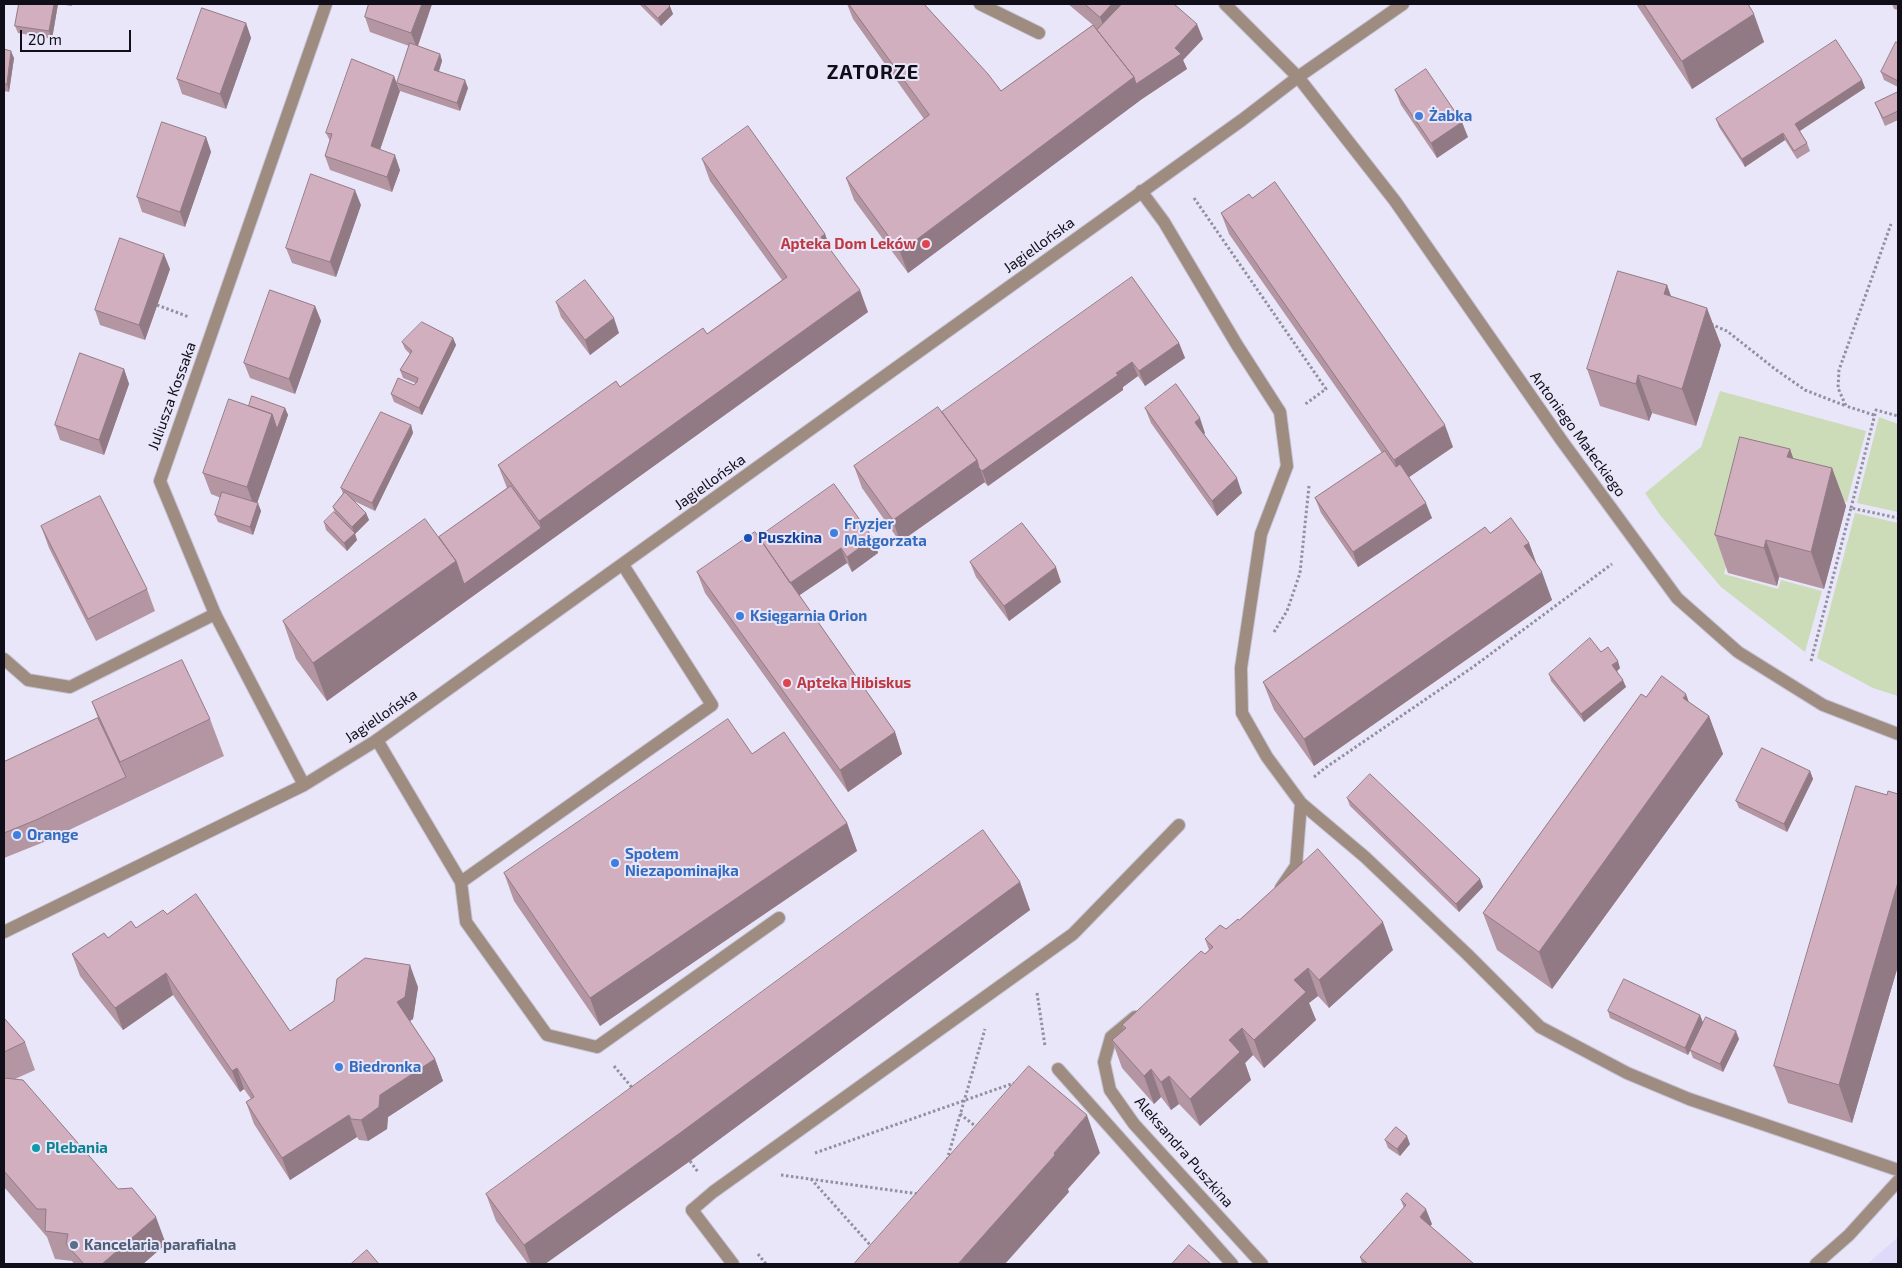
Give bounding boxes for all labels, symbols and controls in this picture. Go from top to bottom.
scale bar [22,20,134,52]
text: 20 m [28,30,62,48]
district label: ZATORZE [826,60,920,84]
place label: Żabka [1429,107,1472,125]
marker: Żabka [1413,110,1425,122]
street label: Jagiellońska [1000,213,1078,277]
place label: Apteka Dom Leków [781,235,916,253]
marker: Apteka Dom Leków [920,238,932,250]
street label: Juliusza Kossaka [144,339,200,453]
street label: Antoniego Małeckiego [1526,368,1630,500]
street label: Jagiellońska [671,450,749,514]
place label: Fryzjer Małgorzata [844,515,927,550]
marker: Fryzjer Małgorzata [828,527,840,539]
place label: Puszkina [758,529,822,547]
marker: Puszkina [742,532,754,544]
place label: Księgarnia Orion [750,607,867,625]
marker: Księgarnia Orion [734,610,746,622]
place label: Apteka Hibiskus [797,674,911,692]
marker: Apteka Hibiskus [781,677,793,689]
street label: Jagiellońska [342,685,420,747]
place label: Orange [27,826,78,844]
marker: Orange [11,829,23,841]
place label: Społem Niezapominajka [625,845,739,880]
marker: Społem Niezapominajka [609,857,621,869]
place label: Biedronka [349,1058,421,1076]
marker: Biedronka [333,1061,345,1073]
street label: Aleksandra Puszkina [1131,1093,1237,1211]
place label: Plebania [46,1139,108,1157]
marker: Plebania [30,1142,42,1154]
place label: Kancelaria parafialna [84,1236,236,1254]
marker: Kancelaria parafialna [68,1239,80,1251]

